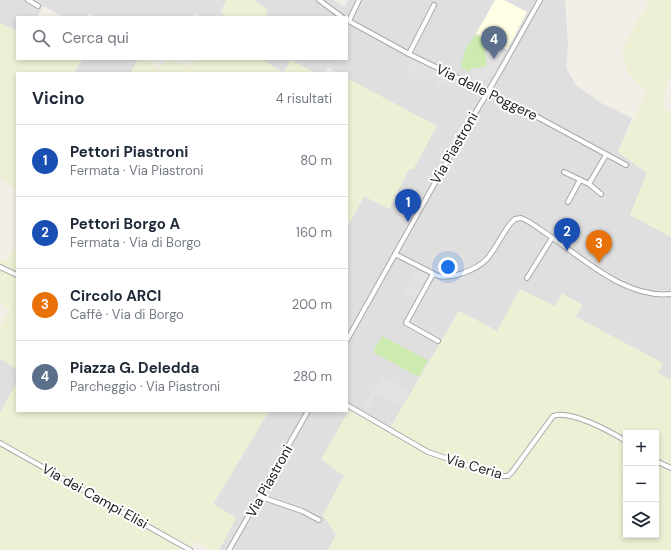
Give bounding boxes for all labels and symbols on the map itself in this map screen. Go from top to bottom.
pin: 4 [481,26,507,59]
street label: Via delle Poggere [433,60,541,124]
street label: Via Piastroni [426,109,482,187]
pin: 1 [395,189,421,222]
pin: 2 [554,218,580,251]
pin: 3 [586,230,612,263]
your location [438,257,458,277]
street label: Via Piastroni [242,442,296,520]
street label: Via Ceria [444,449,504,483]
street label: Via dei Campi Elisi [39,459,151,533]

